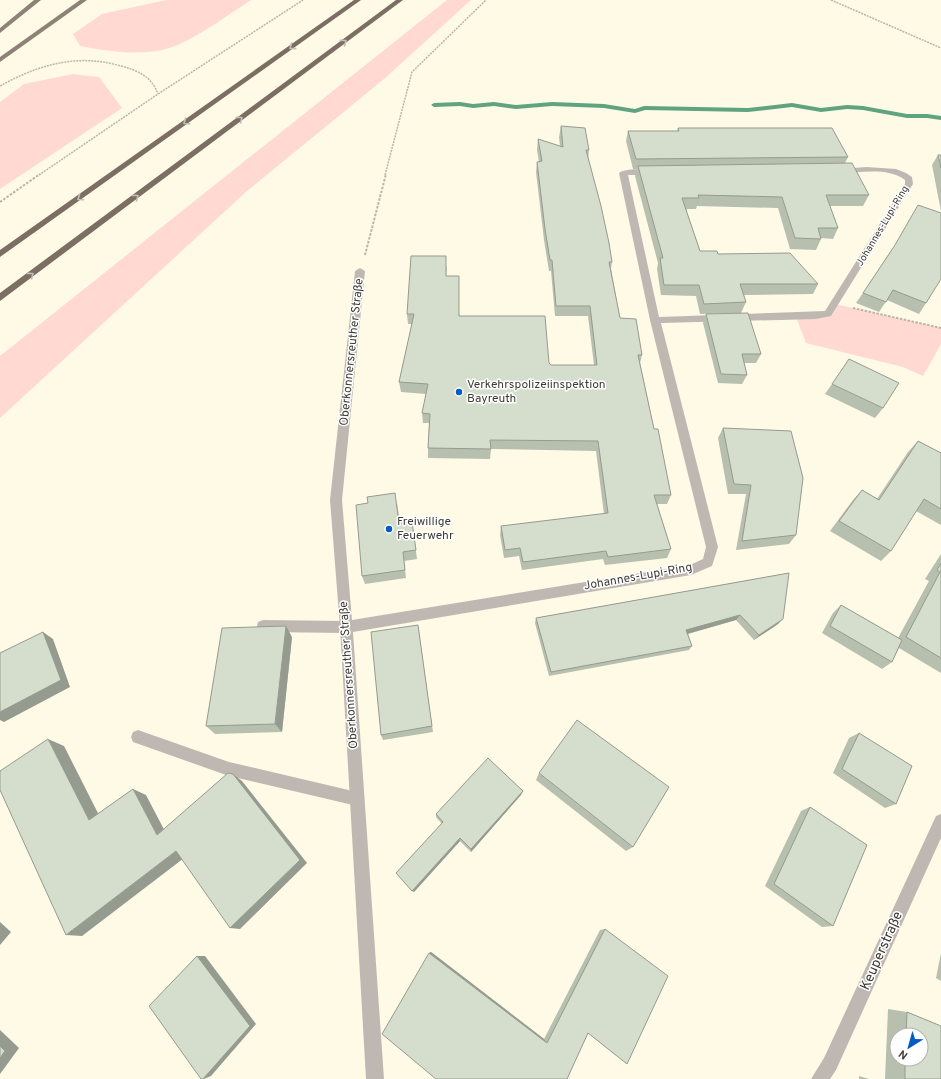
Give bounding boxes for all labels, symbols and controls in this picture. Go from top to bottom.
one-way arrow [339,39,346,46]
one-way arrow [289,42,296,49]
one-way arrow [183,117,190,124]
one-way arrow [235,117,242,124]
street label: Johannes-Lupi-Ring [854,183,912,269]
one-way arrow [77,193,84,200]
one-way arrow [131,195,138,202]
one-way arrow [27,273,34,280]
street label: Oberkonnersreuther Straße [336,278,368,426]
place label: Verkehrspolizeiinspektion Bayreuth [467,377,606,407]
marker: Verkehrspolizeiinspektion Bayreuth [454,387,464,397]
place label: Freiwillige Feuerwehr [397,514,454,544]
marker: Freiwillige Feuerwehr [384,524,394,534]
street label: Johannes-Lupi-Ring [583,560,693,594]
street label: Oberkonnersreuther Straße [336,601,362,749]
street label: Keuperstraße [857,909,907,993]
north arrow [889,1027,929,1067]
text: N [896,1046,911,1062]

